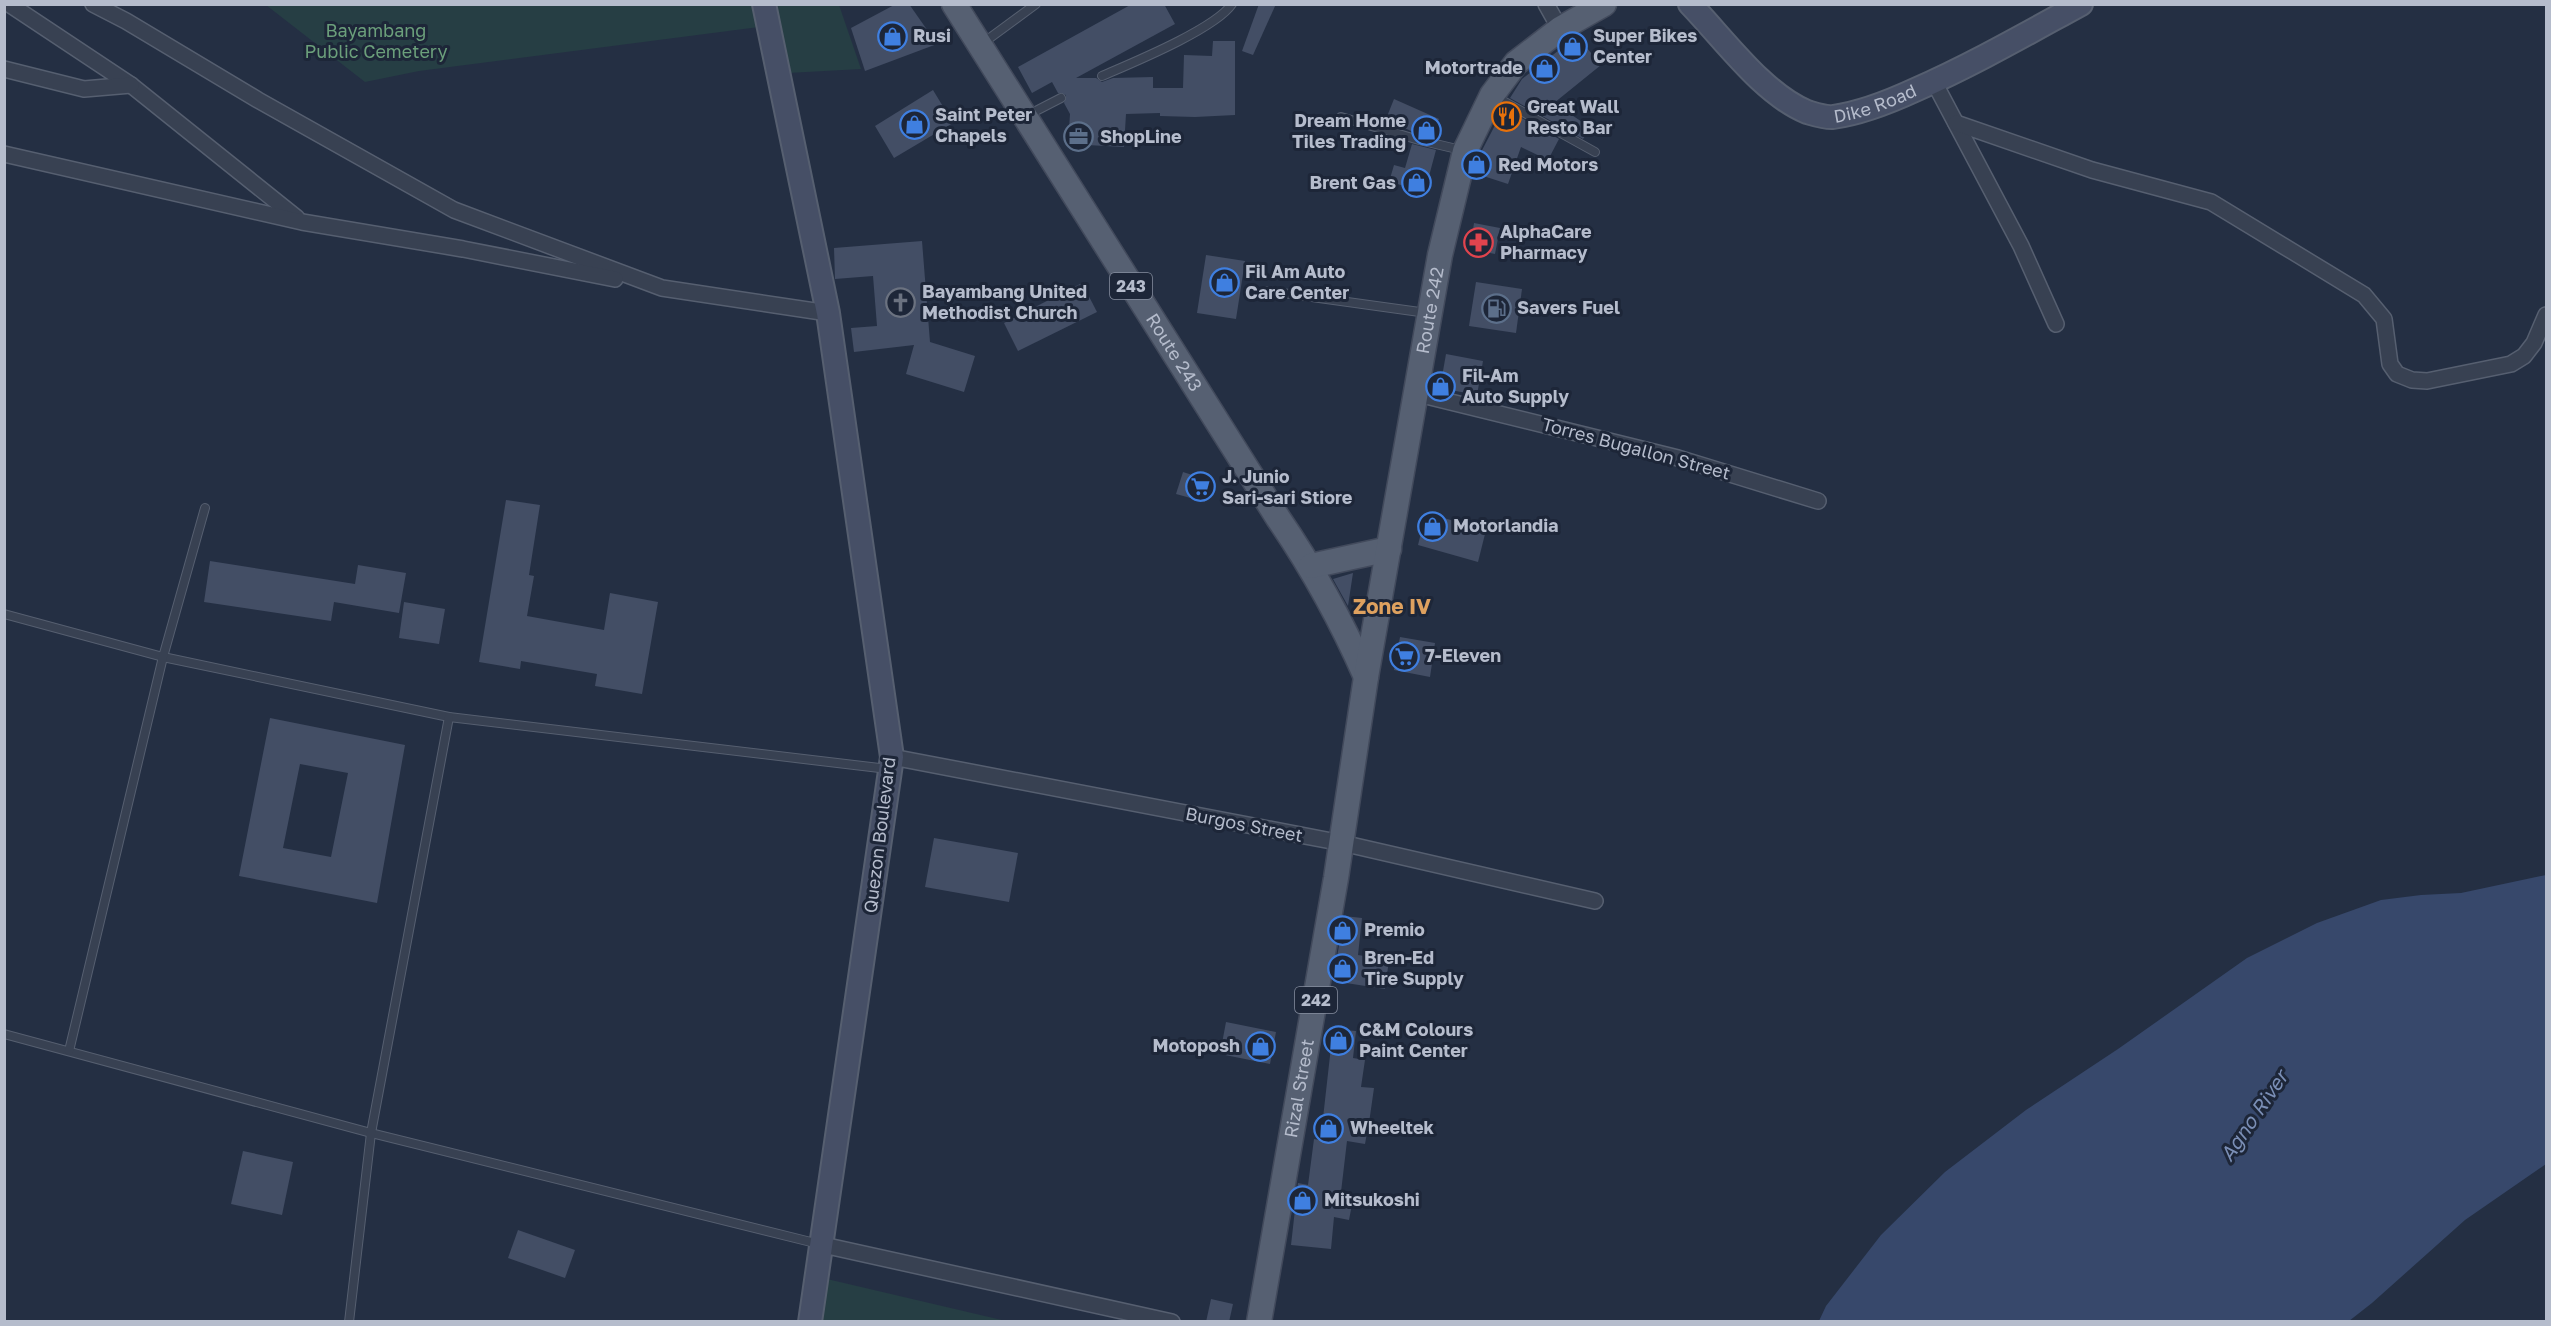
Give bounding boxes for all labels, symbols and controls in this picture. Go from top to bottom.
park label: Bayambang Public Cemetery [305,19,447,62]
shop icon: Rusi [876,20,908,52]
place label: Rusi [913,24,951,46]
place label: Super Bikes Center [1593,24,1697,67]
shop icon: Super Bikes Center [1556,30,1588,62]
shop icon: Motortrade [1528,52,1560,84]
place label: Motortrade [1425,56,1523,78]
street label: Dike Road [1832,79,1920,127]
place label: Great Wall Resto Bar [1527,95,1619,138]
restaurant icon: Great Wall Resto Bar [1490,101,1522,133]
place label: Saint Peter Chapels [935,103,1032,146]
shop icon: Saint Peter Chapels [898,109,930,141]
place label: Dream Home Tiles Trading [1292,109,1406,152]
shop icon: Dream Home Tiles Trading [1411,115,1443,147]
office icon: ShopLine [1063,121,1095,153]
place label: ShopLine [1100,125,1182,147]
shop icon: Red Motors [1461,149,1493,181]
place label: Red Motors [1498,153,1598,175]
shop icon: Brent Gas [1401,167,1433,199]
place label: Brent Gas [1310,171,1396,193]
place label: AlphaCare Pharmacy [1500,220,1592,263]
pharmacy icon: AlphaCare Pharmacy [1463,226,1495,258]
place label: Fil Am Auto Care Center [1245,260,1349,303]
street label: Route 242 [1411,265,1448,355]
shop icon: Fil Am Auto Care Center [1208,266,1240,298]
road number: 243 [1110,273,1152,299]
place label: Bayambang United Methodist Church [922,280,1087,323]
church icon: Bayambang United Methodist Church [885,286,917,318]
fuel station icon: Savers Fuel [1480,292,1512,324]
place label: Savers Fuel [1517,296,1620,318]
street label: Route 243 [1142,309,1207,395]
place label: Fil-Am Auto Supply [1462,364,1569,407]
shop icon: Fil-Am Auto Supply [1425,370,1457,402]
street label: Torres Bugallon Street [1540,412,1733,484]
place label: J. Junio Sari-sari Stiore [1222,465,1353,508]
supermarket icon: J. Junio Sari-sari Stiore [1185,471,1217,503]
shop icon: Motorlandia [1416,510,1448,542]
place label: Motorlandia [1453,514,1559,536]
district label: Zone IV [1353,593,1431,619]
supermarket icon: 7-Eleven [1388,640,1420,672]
place label: 7-Eleven [1425,644,1501,666]
street label: Quezon Boulevard [859,756,900,914]
street label: Burgos Street [1184,802,1305,846]
shop icon: Premio [1327,914,1359,946]
place label: Premio [1364,918,1425,940]
place label: Bren-Ed Tire Supply [1364,946,1464,989]
shop icon: Bren-Ed Tire Supply [1327,952,1359,984]
road number: 242 [1295,987,1337,1013]
place label: C&M Colours Paint Center [1359,1018,1473,1061]
shop icon: C&M Colours Paint Center [1322,1024,1354,1056]
shop icon: Motoposh [1245,1030,1277,1062]
place label: Motoposh [1152,1034,1240,1056]
street label: Rizal Street [1279,1037,1318,1139]
water label: Agno River [2214,1063,2295,1166]
shop icon: Wheeltek [1313,1112,1345,1144]
place label: Wheeltek [1350,1116,1435,1138]
shop icon: Mitsukoshi [1287,1184,1319,1216]
place label: Mitsukoshi [1324,1188,1420,1210]

